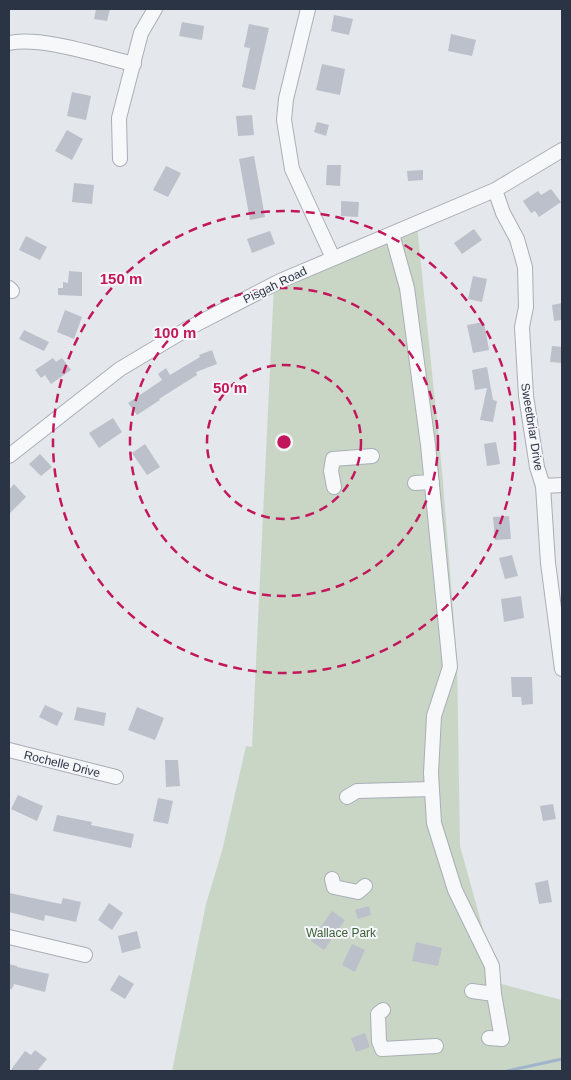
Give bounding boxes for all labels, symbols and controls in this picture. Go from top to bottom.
street label: Pisgah Road [241,264,309,306]
text: 150 m [100,270,142,287]
text: 100 m [154,324,196,341]
text: 50 m [213,379,247,396]
street label: Sweetbriar Drive [518,382,546,472]
centre of rings [275,433,293,451]
street label: Rochelle Drive [22,748,102,780]
park label: Wallace Park [306,926,377,940]

